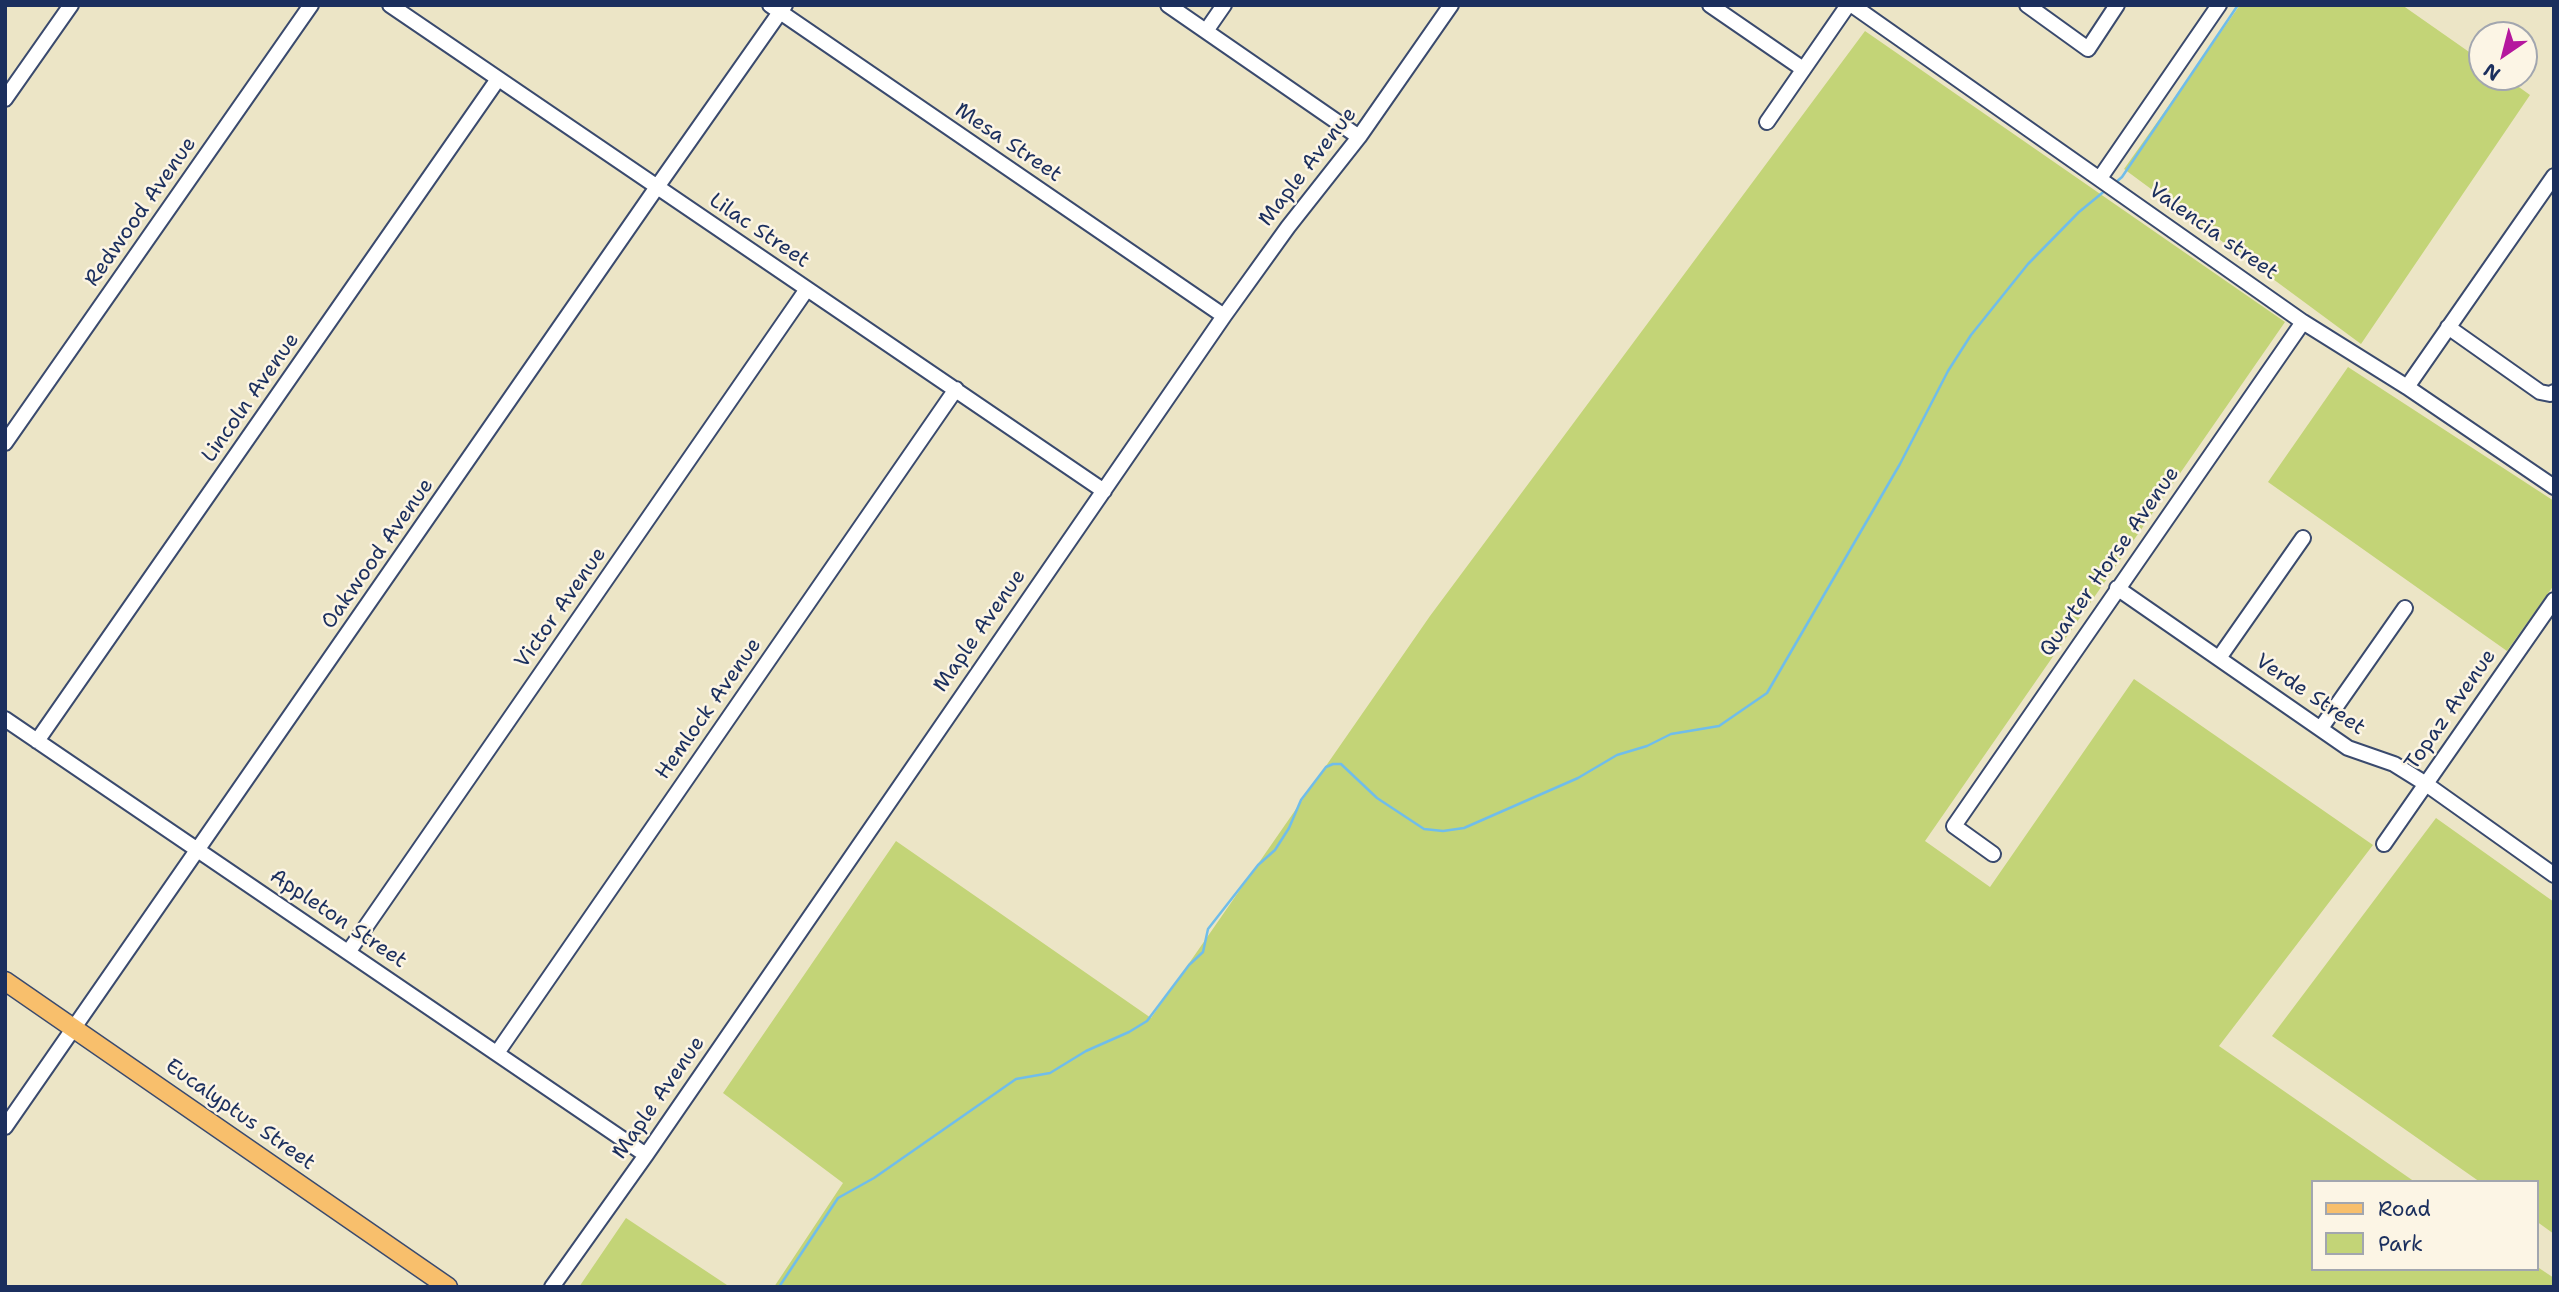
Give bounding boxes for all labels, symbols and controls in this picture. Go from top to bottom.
north arrow [2468,21,2538,91]
text: N [2478,57,2505,87]
street label: Mesa Street [950,98,1066,188]
street label: Maple Avenue [1254,102,1362,232]
street label: Redwood Avenue [80,132,202,292]
street label: Valencia street [2144,178,2282,286]
street label: Lilac Street [704,188,814,274]
street label: Lincoln Avenue [197,328,305,468]
street label: Quarter Horse Avenue [2035,462,2185,662]
street label: Oakwood Avenue [317,474,439,634]
street label: Victor Avenue [510,543,612,673]
street label: Maple Avenue [928,565,1032,697]
street label: Hemlock Avenue [651,633,767,785]
street label: Topaz Avenue [2400,645,2502,775]
street label: Verde Street [2250,649,2370,741]
street label: Appleton Street [265,864,411,974]
street label: Maple Avenue [607,1032,711,1164]
street label: Eucalyptus Street [160,1054,320,1176]
legend [2310,1180,2538,1271]
text: Road [2378,1195,2431,1223]
text: Park [2378,1230,2423,1258]

